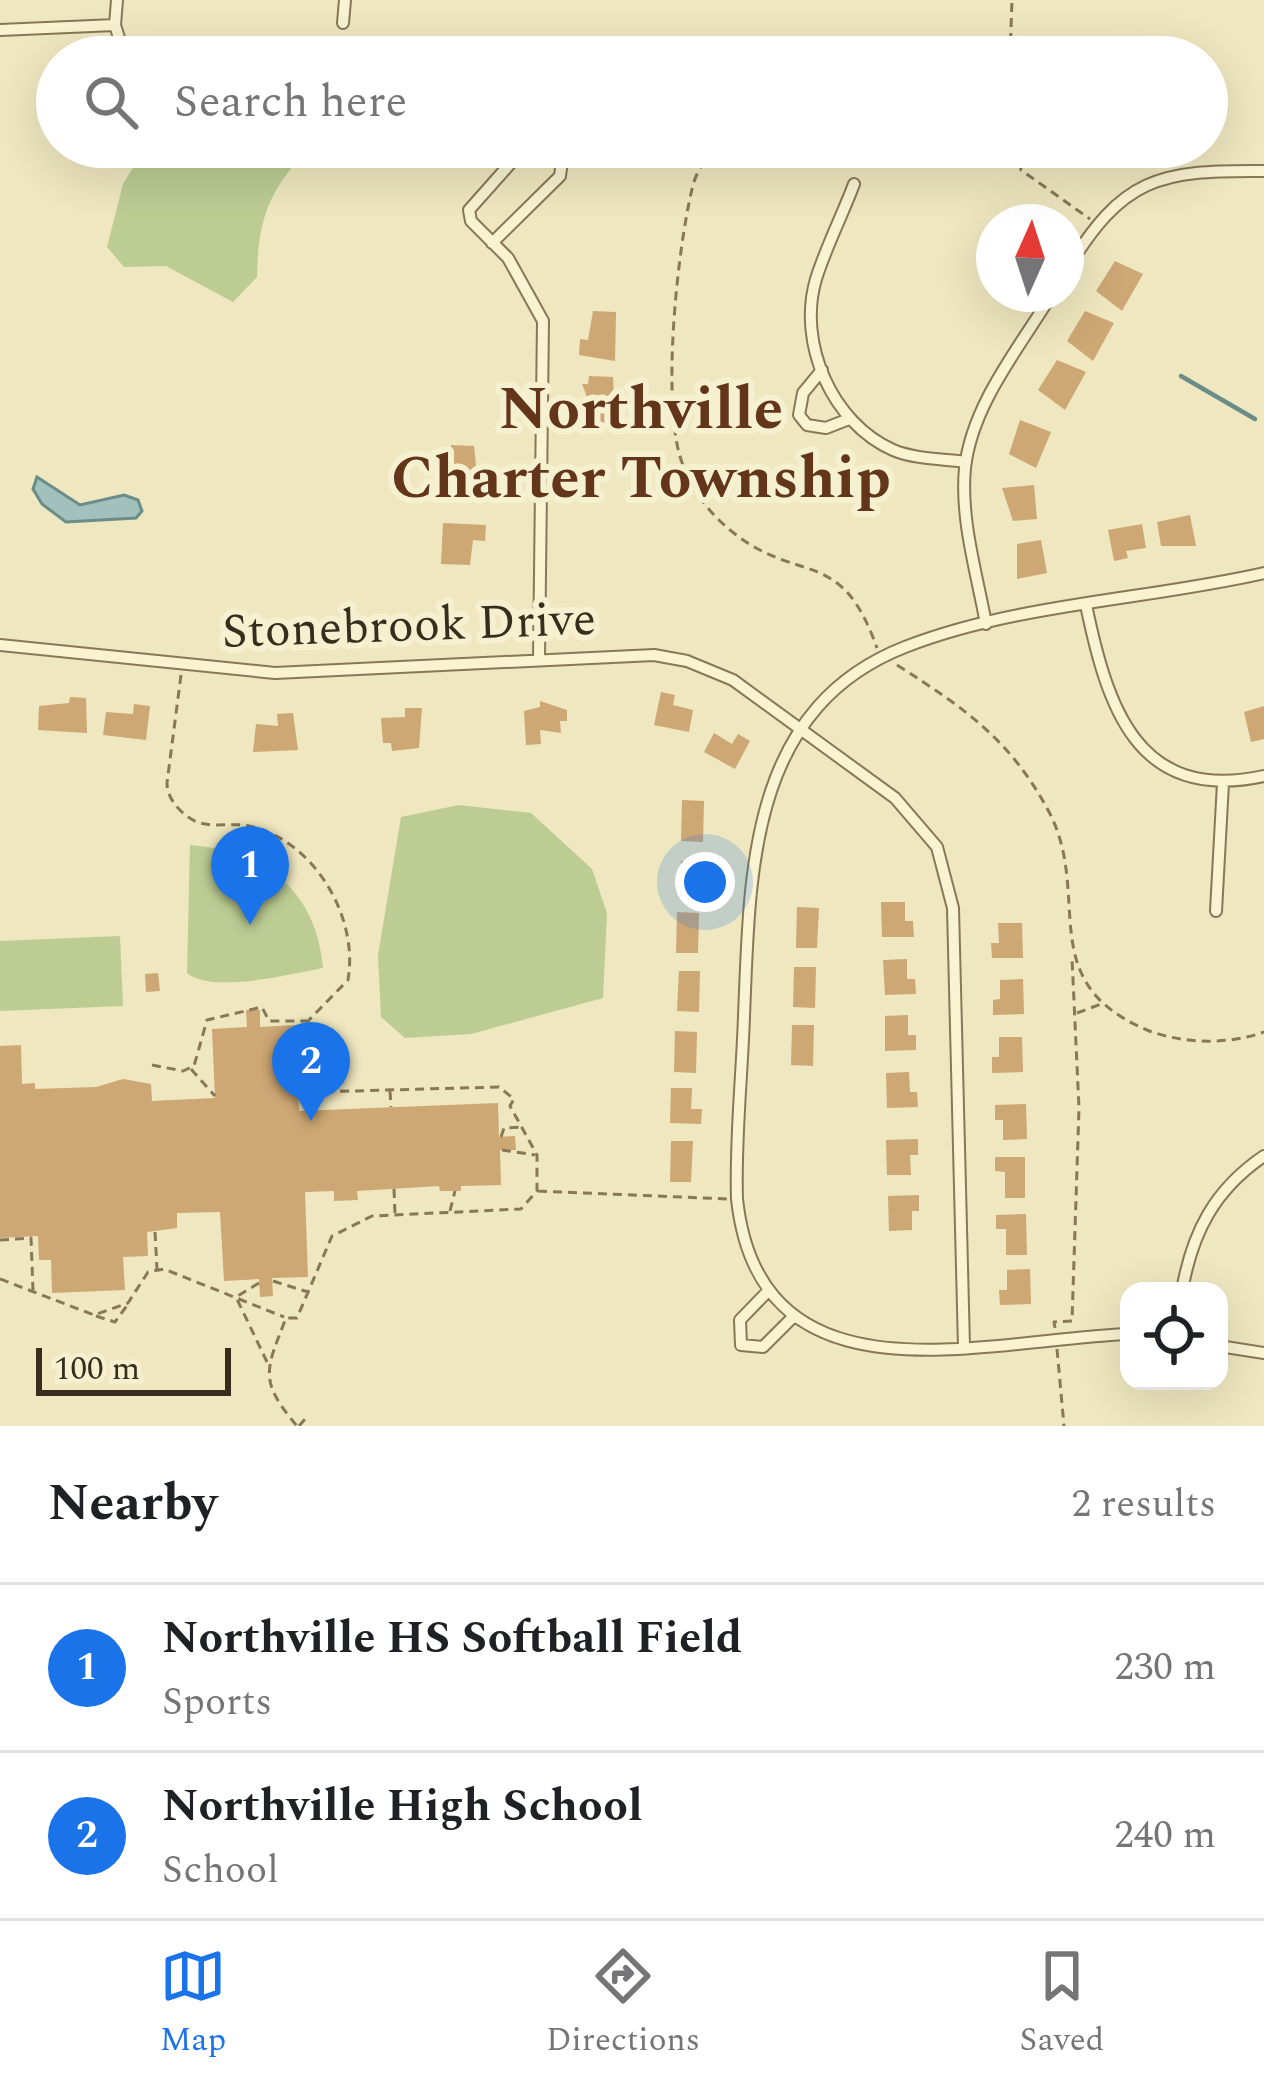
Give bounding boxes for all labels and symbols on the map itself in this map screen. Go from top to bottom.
north arrow [976,204,1084,312]
district label: Northville Charter Township [391,364,891,525]
street label: Stonebrook Drive [221,583,597,669]
pin: 1 [211,826,289,925]
your location [675,852,735,912]
pin: 2 [272,1022,350,1121]
scale bar [36,1342,231,1395]

